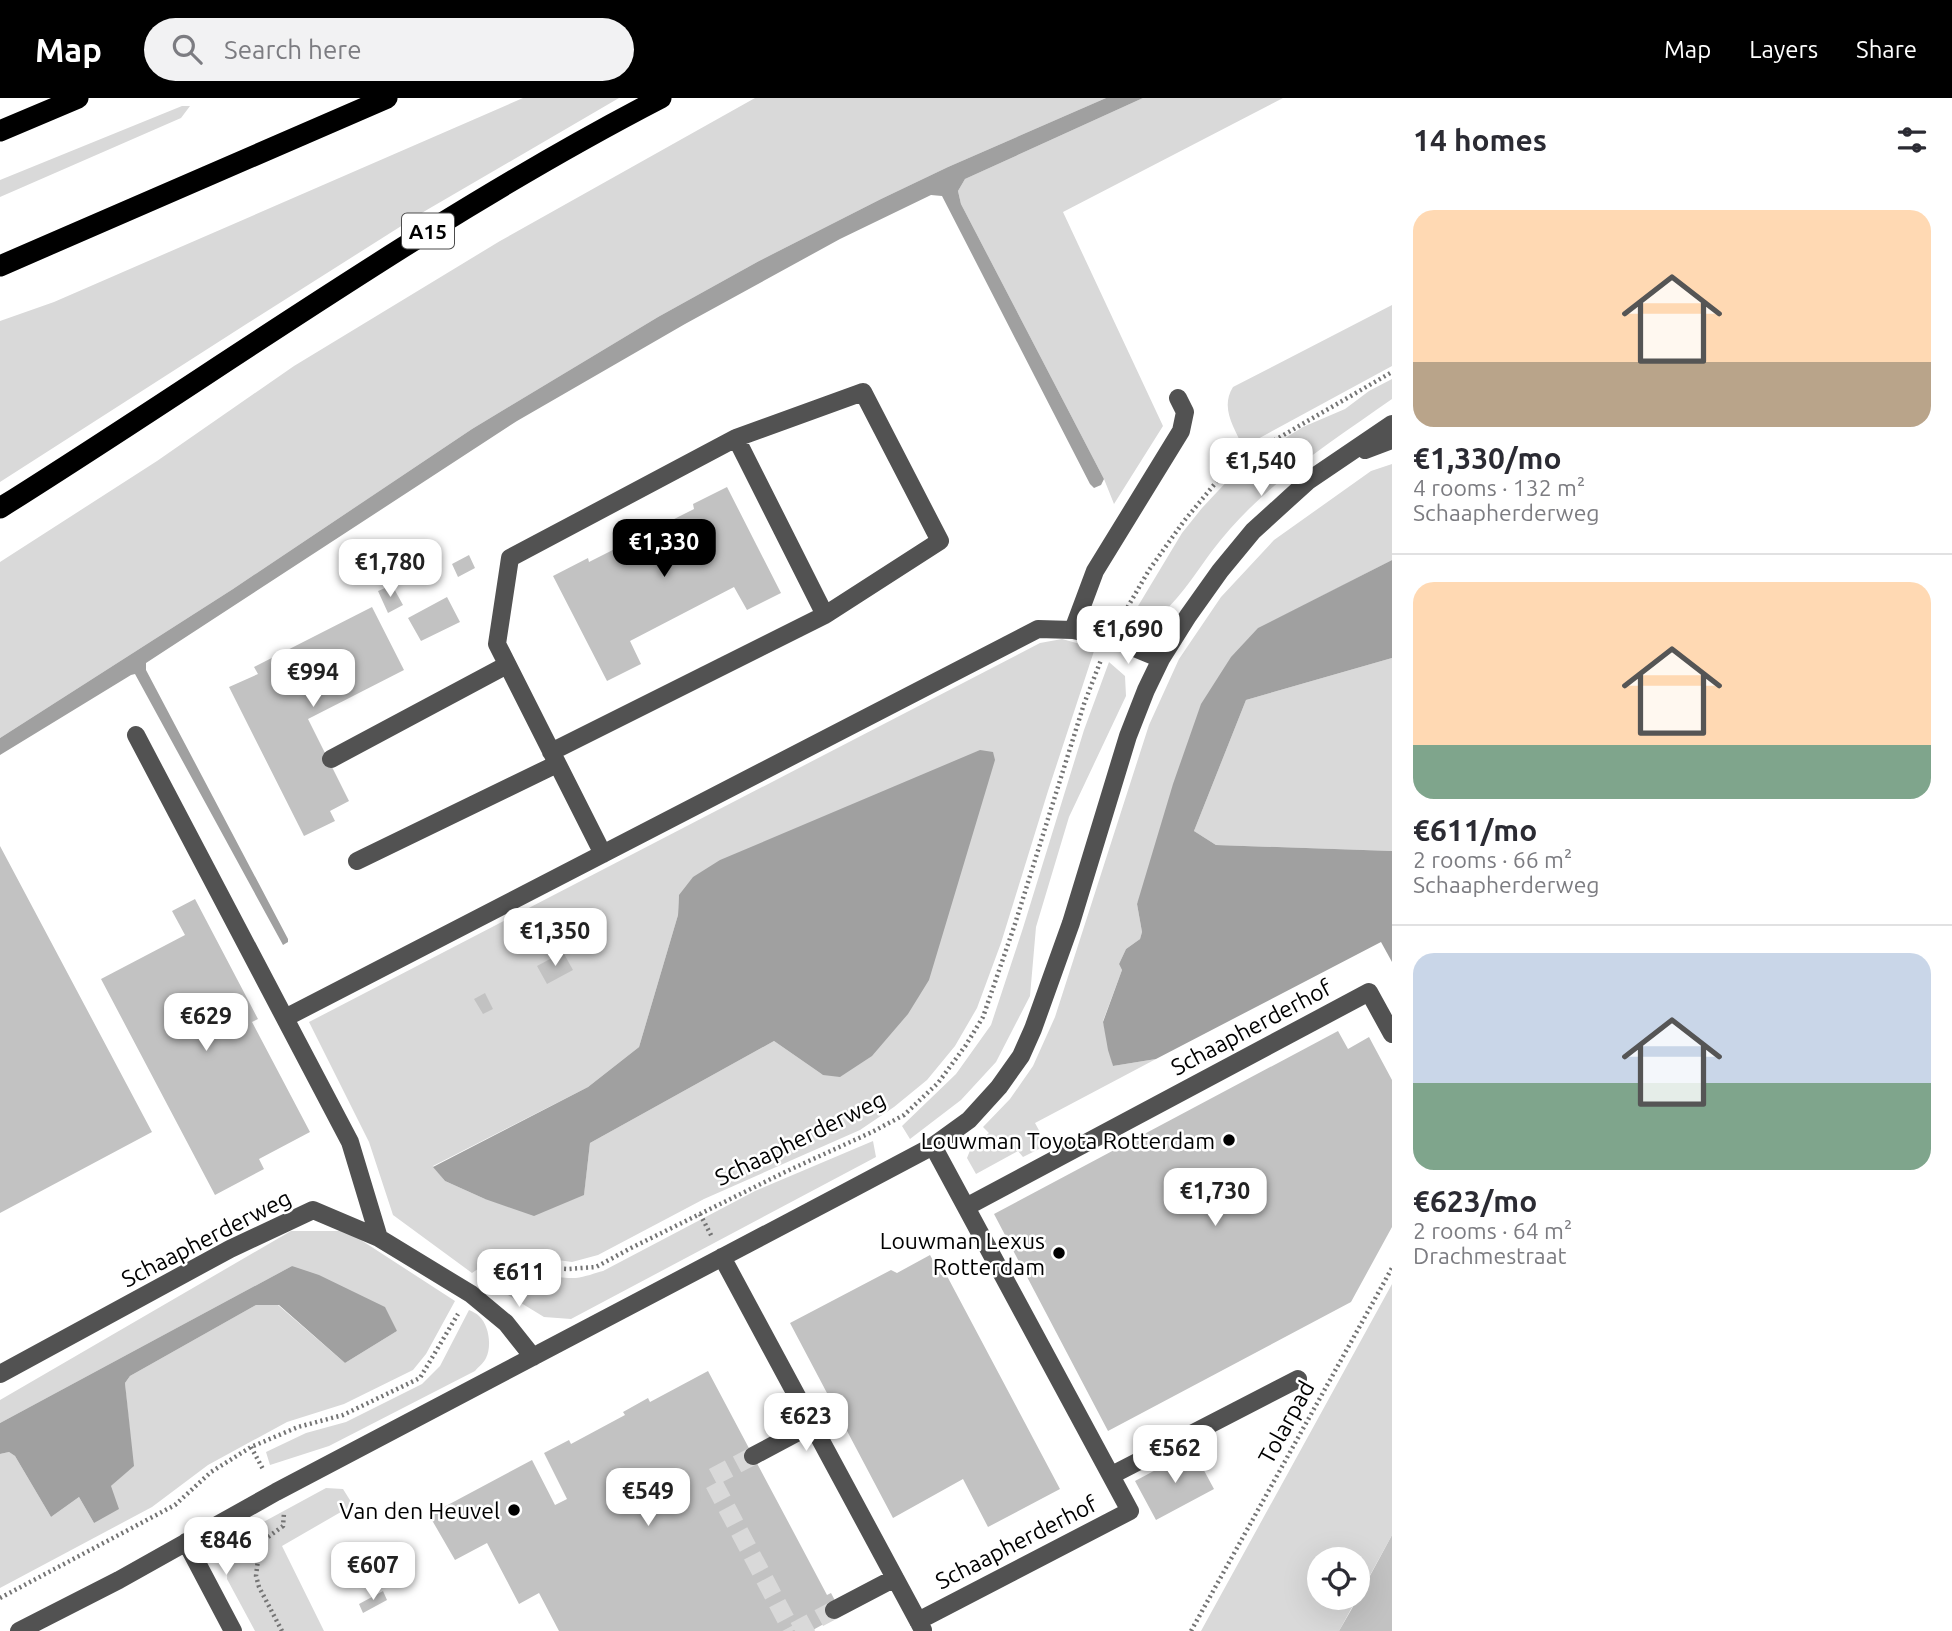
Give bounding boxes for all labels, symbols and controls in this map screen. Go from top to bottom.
search box [144,18,634,81]
icon: search [168,30,206,68]
text: Map [35,31,102,68]
text: Search here [224,35,362,64]
text: Map [1664,36,1711,63]
text: Layers [1749,36,1818,63]
text: Share [1856,36,1917,63]
icon: filters [1893,121,1931,159]
text: 14 homes [1413,123,1547,157]
road number: A15 [402,214,454,248]
icon: home [1609,256,1735,382]
pin: €1,540 [1204,438,1318,498]
text: €1,330/mo [1413,441,1562,475]
text: €1,540 [1226,448,1296,473]
text: 4 rooms · 132 m² [1413,475,1585,500]
text: Schaapherderweg [1413,500,1600,525]
pin: €1,330 [607,519,721,579]
text: €1,330 [629,529,699,554]
pin: €1,780 [333,540,447,599]
text: €1,780 [355,549,425,574]
pin: €1,690 [1071,606,1185,666]
text: €1,690 [1093,616,1163,641]
icon: home [1609,628,1735,754]
pin: €994 [272,650,354,709]
text: €994 [287,659,339,684]
text: €611/mo [1413,813,1537,847]
text: 2 rooms · 66 m² [1413,847,1572,872]
text: Schaapherderweg [1413,872,1600,897]
pin: €1,350 [498,908,612,968]
text: €1,350 [520,918,590,943]
street label: Schaapherderhof [1167,974,1336,1080]
pin: €629 [165,993,247,1053]
icon: home [1609,999,1735,1125]
text: €629 [180,1003,232,1028]
street label: Schaapherderweg [711,1086,889,1190]
place label: Louwman Toyota Rotterdam [921,1128,1215,1153]
marker: Louwman Toyota Rotterdam [1221,1132,1237,1148]
pin: €1,730 [1158,1168,1272,1228]
text: €1,730 [1180,1178,1250,1203]
text: €623/mo [1413,1184,1537,1218]
street label: Schaapherderweg [117,1185,295,1291]
text: 2 rooms · 64 m² [1413,1218,1572,1243]
place label: Louwman Lexus Rotterdam [880,1228,1045,1279]
text: Drachmestraat [1413,1243,1567,1268]
marker: Louwman Lexus Rotterdam [1051,1245,1067,1261]
pin: €611 [478,1250,560,1309]
text: €611 [493,1259,545,1284]
street label: Tolarpad [1253,1376,1319,1468]
pin: €623 [765,1394,847,1453]
text: €623 [780,1403,832,1428]
pin: €562 [1134,1426,1216,1485]
text: €562 [1149,1435,1201,1460]
pin: €549 [607,1468,689,1528]
text: €549 [622,1478,674,1503]
street label: Schaapherderhof [931,1490,1101,1593]
place label: Van den Heuvel [339,1498,500,1523]
marker: Van den Heuvel [506,1502,522,1518]
pin: €846 [185,1518,267,1577]
text: €846 [200,1527,252,1552]
pin: €607 [332,1542,414,1602]
map controls [1307,1547,1370,1610]
button: locate [1307,1547,1370,1610]
text: €607 [347,1552,399,1577]

